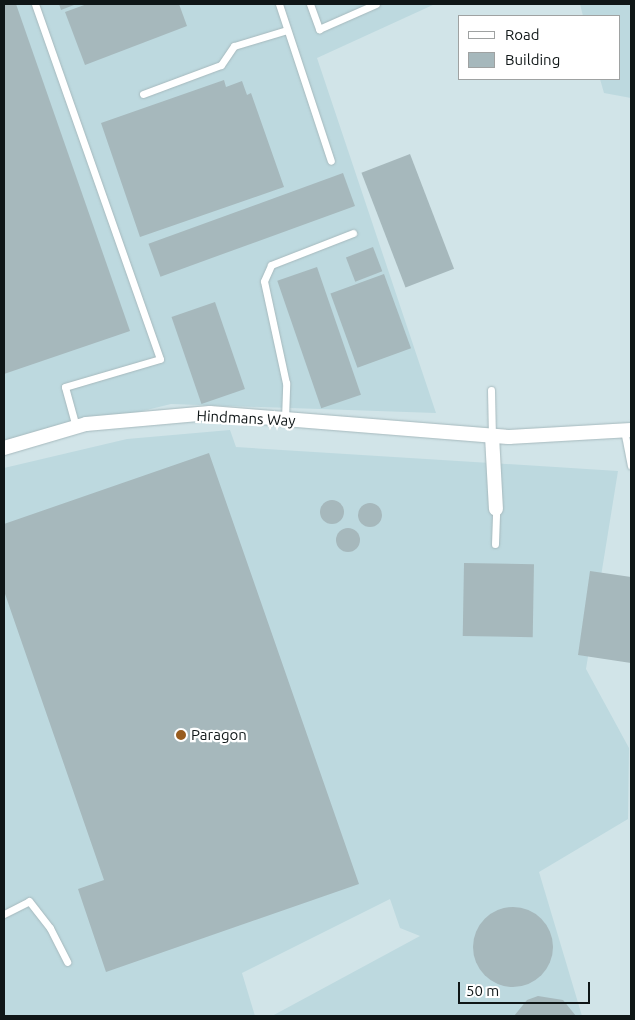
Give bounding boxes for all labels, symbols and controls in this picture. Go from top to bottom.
legend [458,15,620,80]
text: Road [505,26,540,43]
text: Building [505,51,560,68]
street label: Hindmans Way [196,406,296,430]
place label: Paragon [191,726,247,744]
marker: Paragon [175,729,187,741]
scale bar [460,972,592,1004]
text: 50 m [466,982,499,999]

